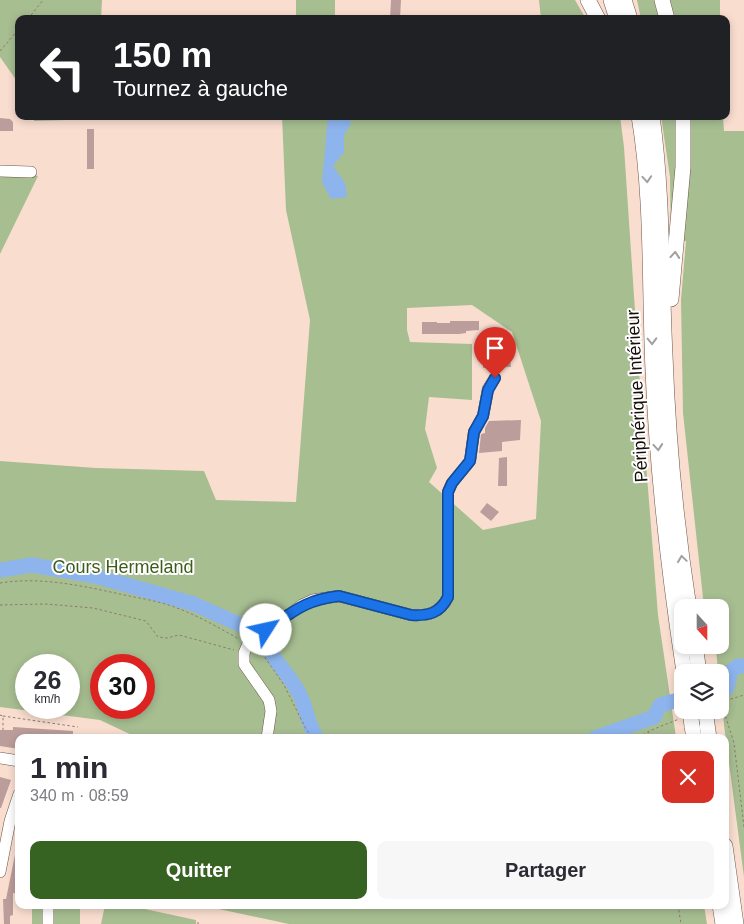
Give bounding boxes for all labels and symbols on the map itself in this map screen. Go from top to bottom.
one-way arrow [641,175,652,183]
one-way arrow [670,250,681,258]
street label: Périphérique Intérieur [622,309,652,483]
pin [474,327,516,378]
one-way arrow [646,338,657,346]
one-way arrow [652,444,663,452]
one-way arrow [677,555,688,563]
park label: Cours Hermeland [52,557,194,577]
north arrow [674,599,729,654]
position arrow [239,603,291,655]
speed limit sign: 30 [90,654,155,719]

